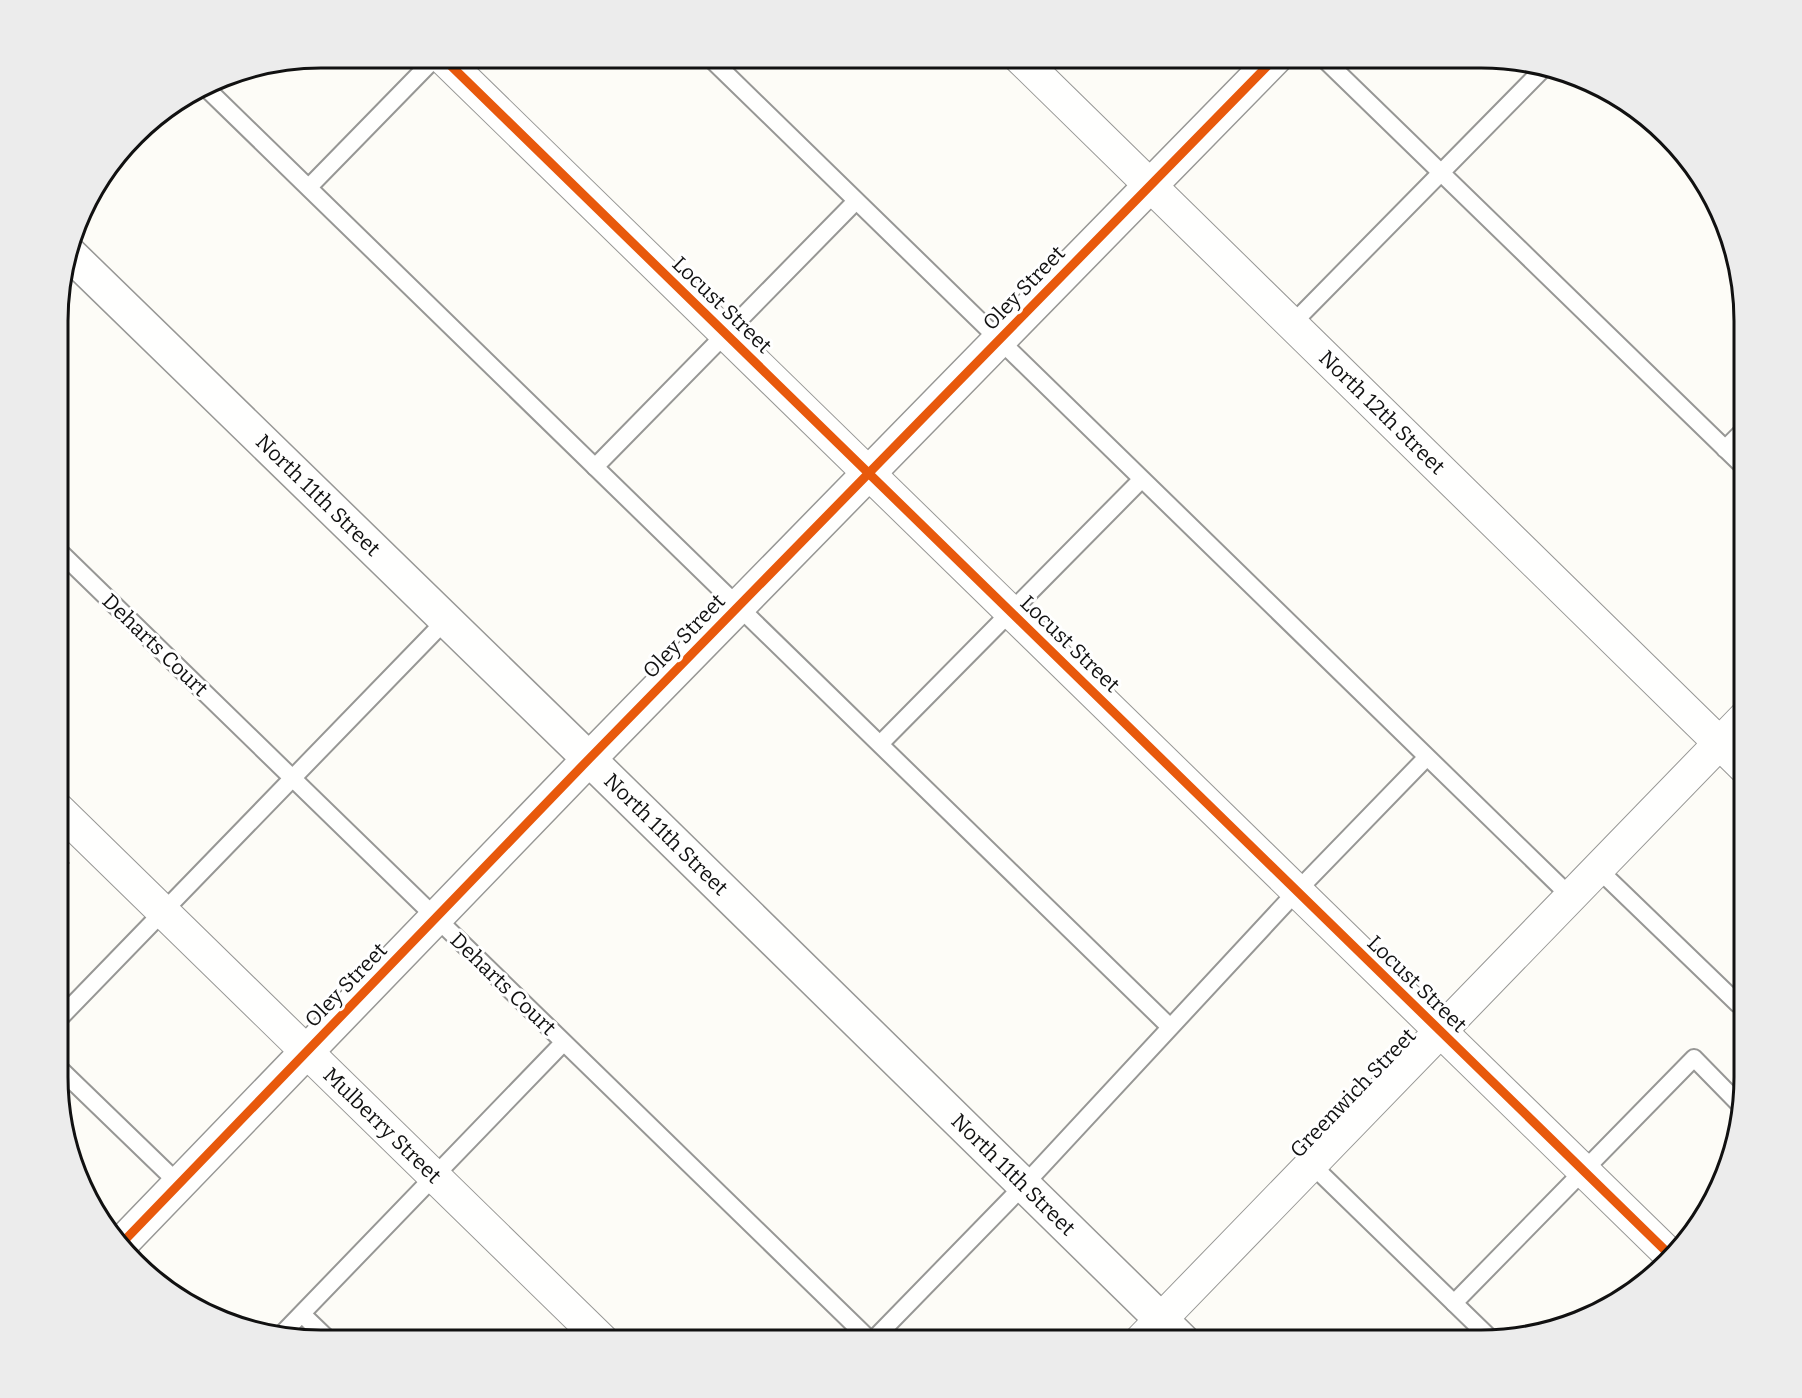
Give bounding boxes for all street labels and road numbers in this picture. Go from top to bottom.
street label: Oley Street [977,240,1071,336]
street label: Locust Street [667,251,777,359]
street label: North 12th Street [1313,345,1451,480]
street label: North 11th Street [250,429,386,562]
street label: Deharts Court [97,588,214,702]
street label: Oley Street [637,588,731,684]
street label: Locust Street [1015,590,1125,698]
street label: North 11th Street [599,768,734,901]
street label: Deharts Court [445,927,562,1041]
street label: Locust Street [1362,930,1472,1038]
street label: Oley Street [299,937,393,1033]
street label: Greenwich Street [1285,1023,1422,1163]
street label: Mulberry Street [318,1062,447,1189]
street label: North 11th Street [946,1108,1081,1241]

